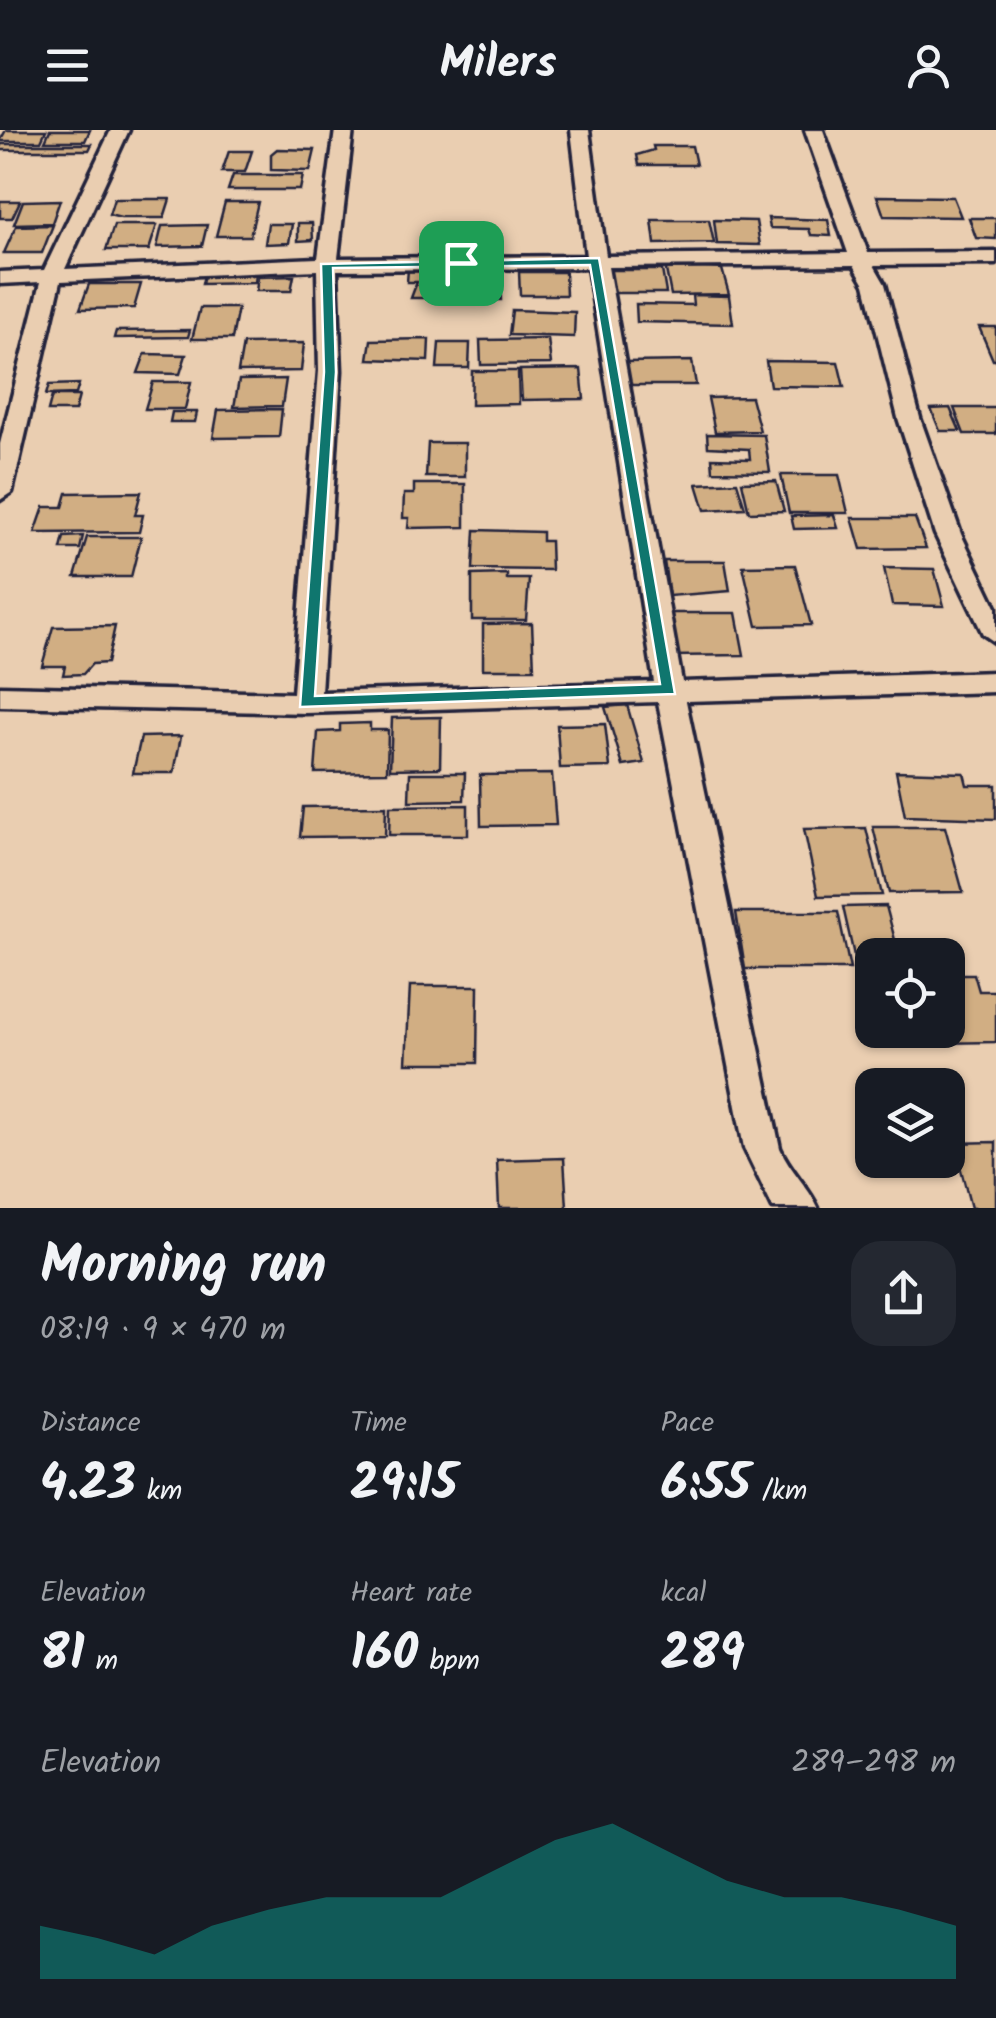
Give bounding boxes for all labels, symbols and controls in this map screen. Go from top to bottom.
text: Milers [440,29,556,101]
icon: menu [40,38,95,93]
icon: person [901,38,956,93]
pin [419,221,504,306]
icon: arrive [434,236,489,291]
map controls [855,938,965,1178]
button: locate [855,938,965,1048]
button: layers [855,1068,965,1178]
text: Morning run [40,1224,327,1311]
button: share [851,1241,956,1346]
text: 08:19 · 9 × 470 m [40,1305,286,1356]
text: Distance [40,1401,141,1446]
text: Time [350,1401,407,1446]
text: Pace [661,1401,714,1446]
text: 4.23 [40,1446,136,1526]
text: 29:15 [350,1446,457,1526]
text: 6:55 [661,1446,751,1526]
text: km [136,1469,182,1514]
text: /km [751,1469,807,1514]
text: Elevation [40,1571,146,1616]
text: Heart rate [350,1571,472,1616]
text: kcal [661,1571,706,1616]
text: 81 [40,1616,85,1696]
text: 160 [350,1616,418,1696]
text: 289 [661,1616,745,1696]
text: m [85,1639,118,1684]
text: bpm [418,1639,480,1684]
text: Elevation [40,1738,161,1789]
text: 289–298 m [791,1738,956,1789]

